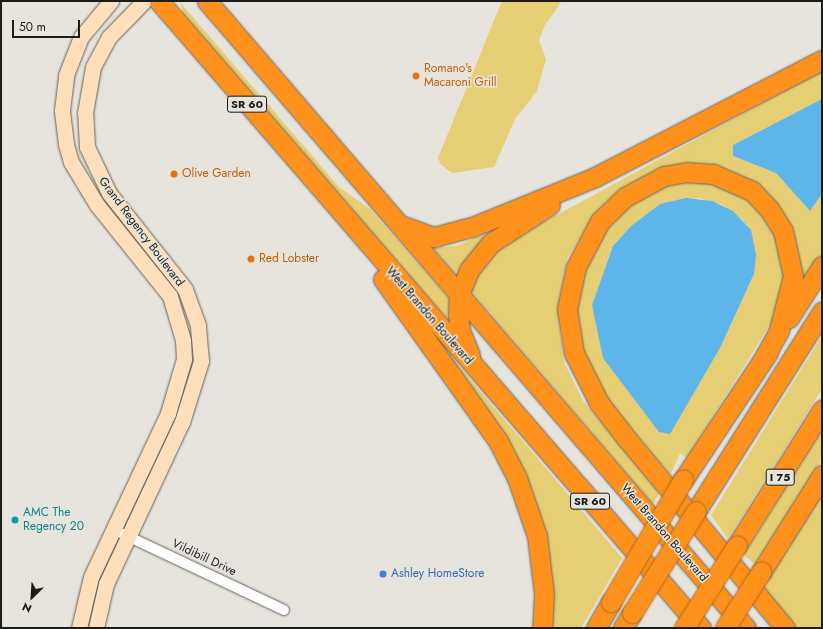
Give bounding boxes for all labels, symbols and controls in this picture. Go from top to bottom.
scale bar [14,12,82,38]
text: 50 m [19,18,46,36]
place label: Romano's Macaroni Grill [424,62,497,90]
marker: Romano's Macaroni Grill [411,71,421,81]
road number: SR 60 [227,95,267,113]
place label: Olive Garden [182,167,251,181]
marker: Olive Garden [169,169,179,179]
street label: Grand Regency Boulevard [95,175,187,289]
place label: Red Lobster [259,252,319,266]
marker: Red Lobster [246,254,256,264]
street label: West Brandon Boulevard [383,264,475,368]
road number: I 75 [765,468,795,486]
street label: West Brandon Boulevard [618,481,710,585]
road number: SR 60 [570,492,610,510]
place label: AMC The Regency 20 [23,506,84,534]
marker: AMC The Regency 20 [10,515,20,525]
street label: Vildibill Drive [169,537,239,579]
place label: Ashley HomeStore [391,567,484,581]
marker: Ashley HomeStore [378,569,388,579]
north arrow [12,577,52,617]
text: N [20,599,34,617]

